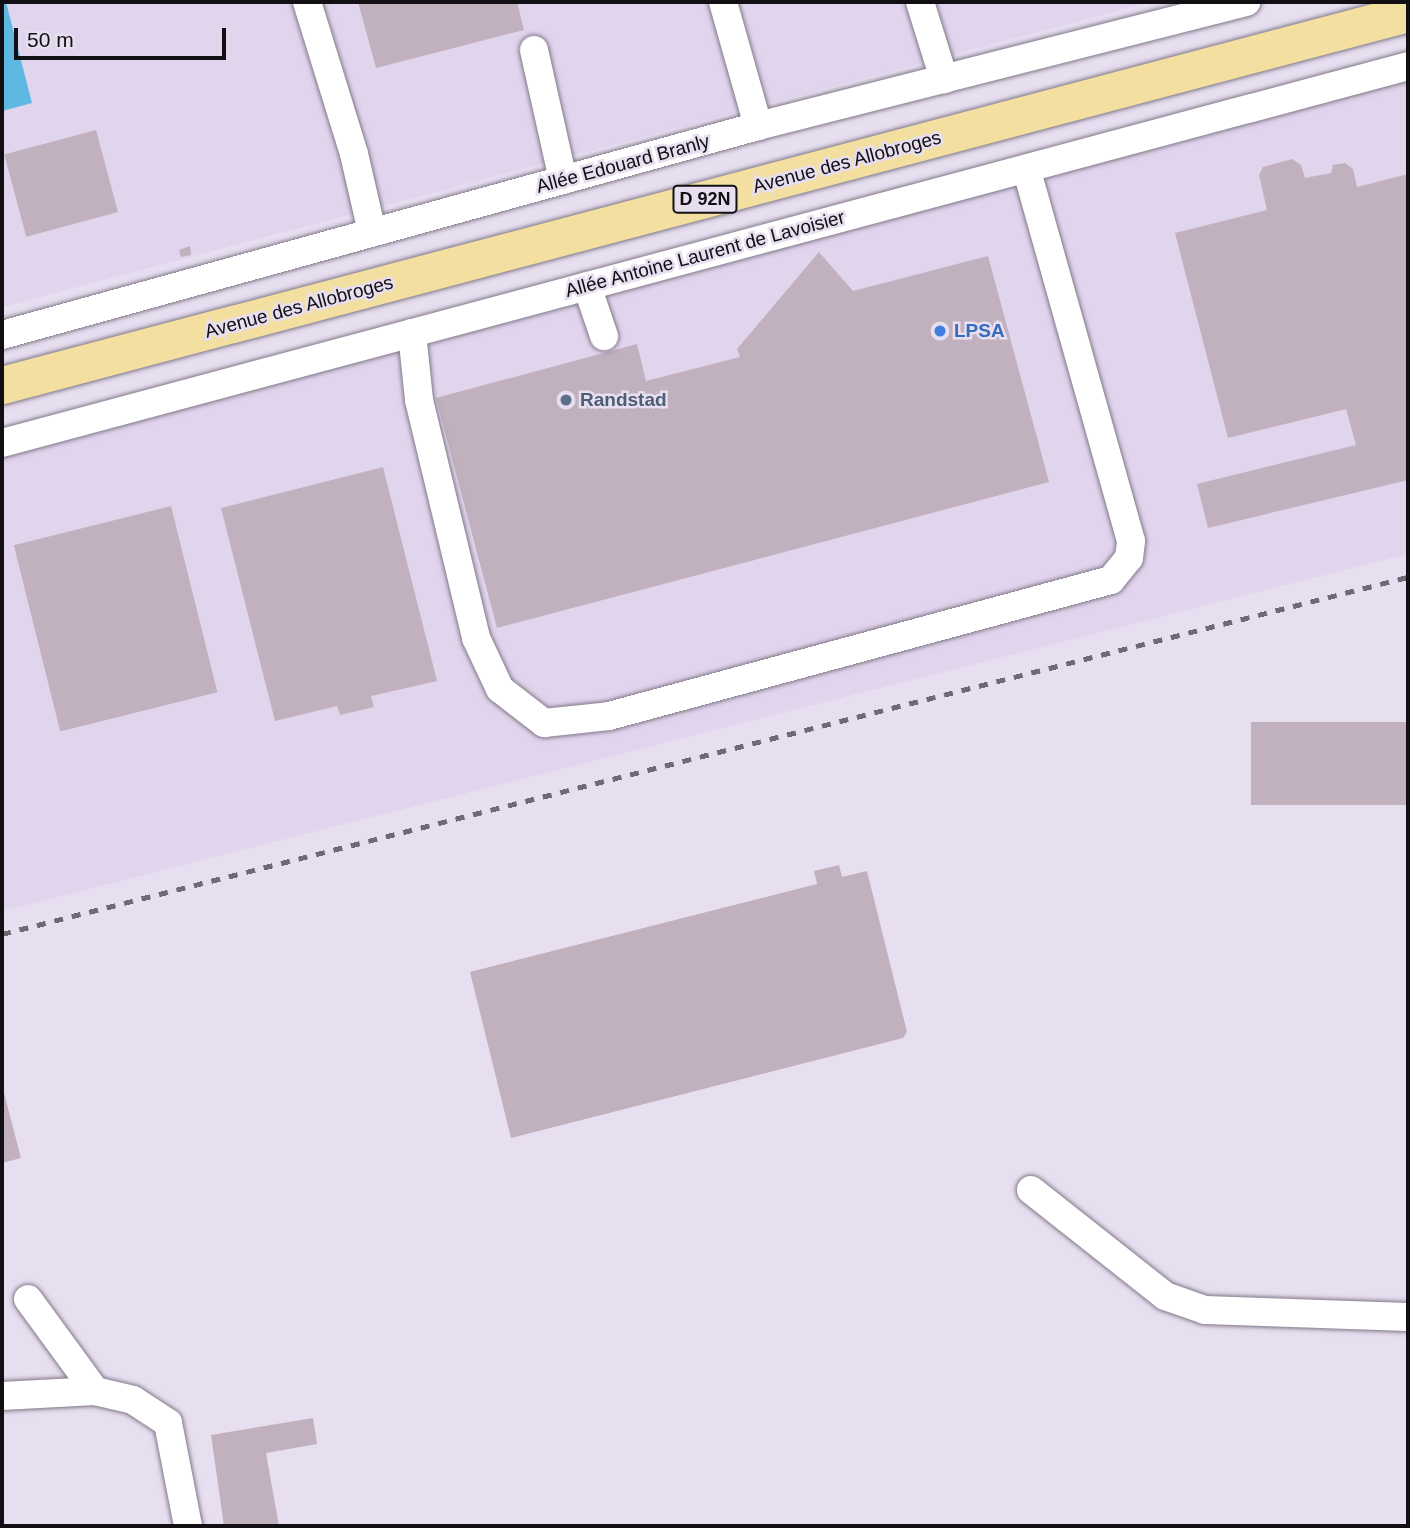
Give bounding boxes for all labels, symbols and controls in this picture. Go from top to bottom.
scale bar [18,14,229,58]
text: 50 m [27,28,74,51]
street label: Avenue des Allobroges [750,126,944,198]
street label: Allée Edouard Branly [534,130,712,198]
road number: D 92N [672,184,738,214]
street label: Allée Antoine Laurent de Lavoisier [562,206,848,302]
street label: Avenue des Allobroges [202,271,396,343]
place label: LPSA [954,320,1005,342]
marker: LPSA [932,323,948,339]
place label: Randstad [580,389,667,411]
marker: Randstad [558,392,574,408]

